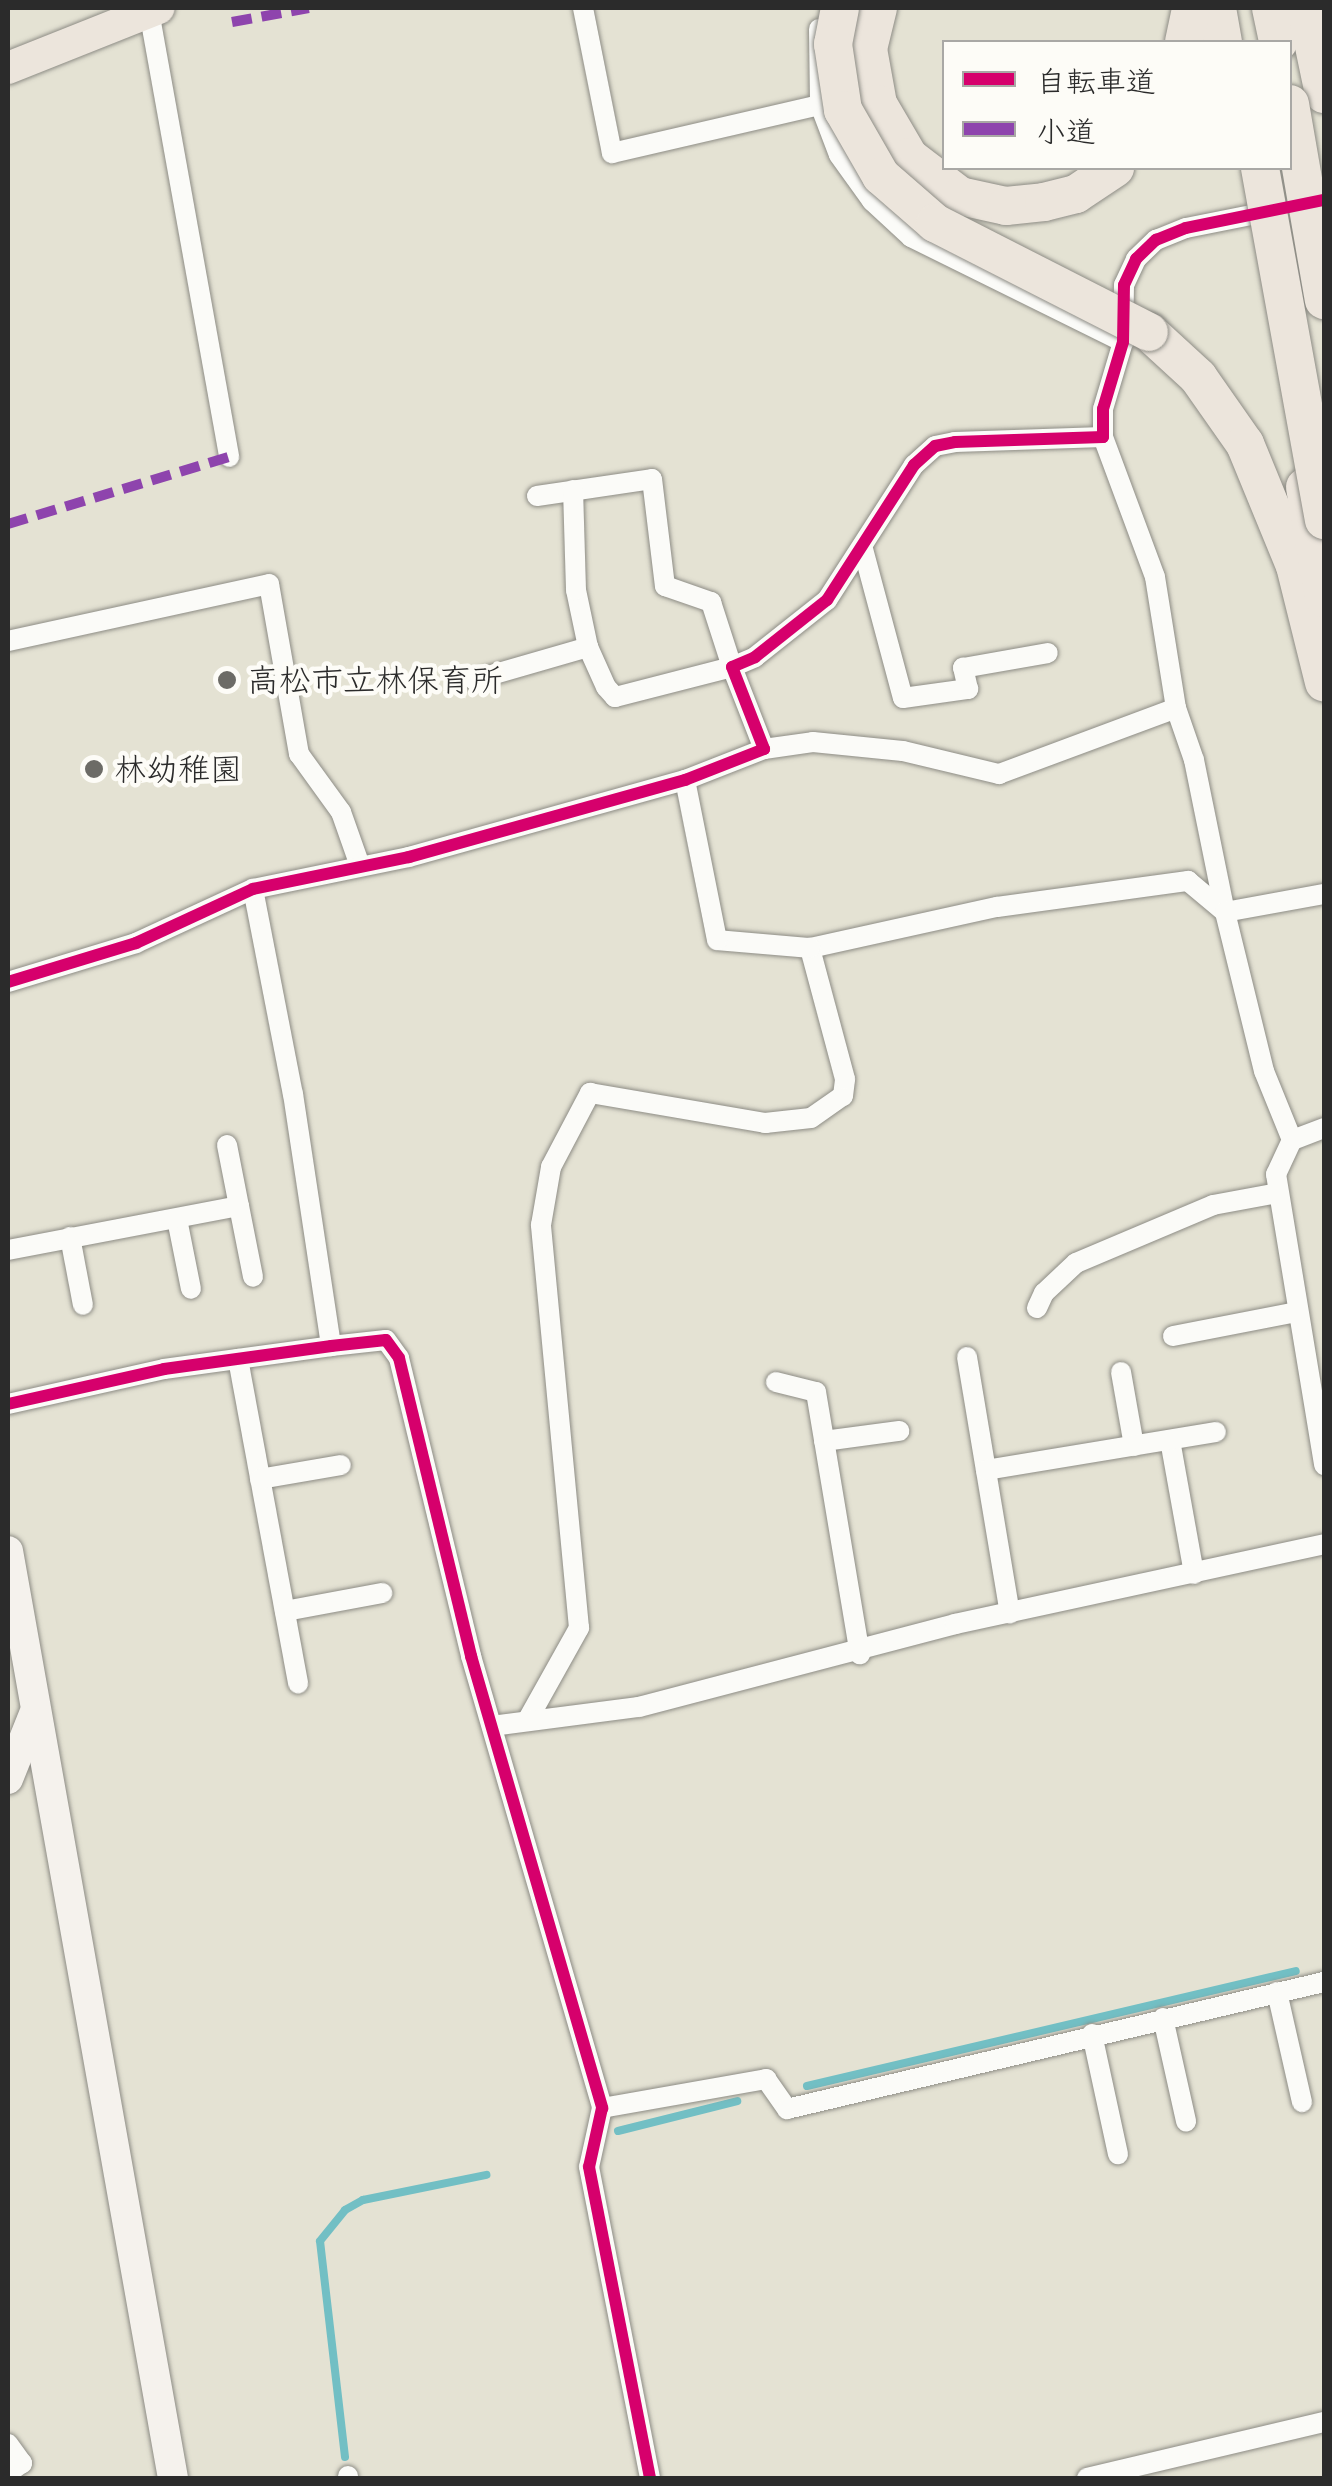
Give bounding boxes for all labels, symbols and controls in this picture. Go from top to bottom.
legend [942,40,1292,170]
text: 自転車道 [1036,63,1156,100]
text: 小道 [1036,113,1096,150]
place label: 高松市立林保育所 [247,661,503,699]
marker: 高松市立林保育所 [216,669,238,691]
place label: 林幼稚園 [114,750,242,788]
marker: 林幼稚園 [83,758,105,780]

